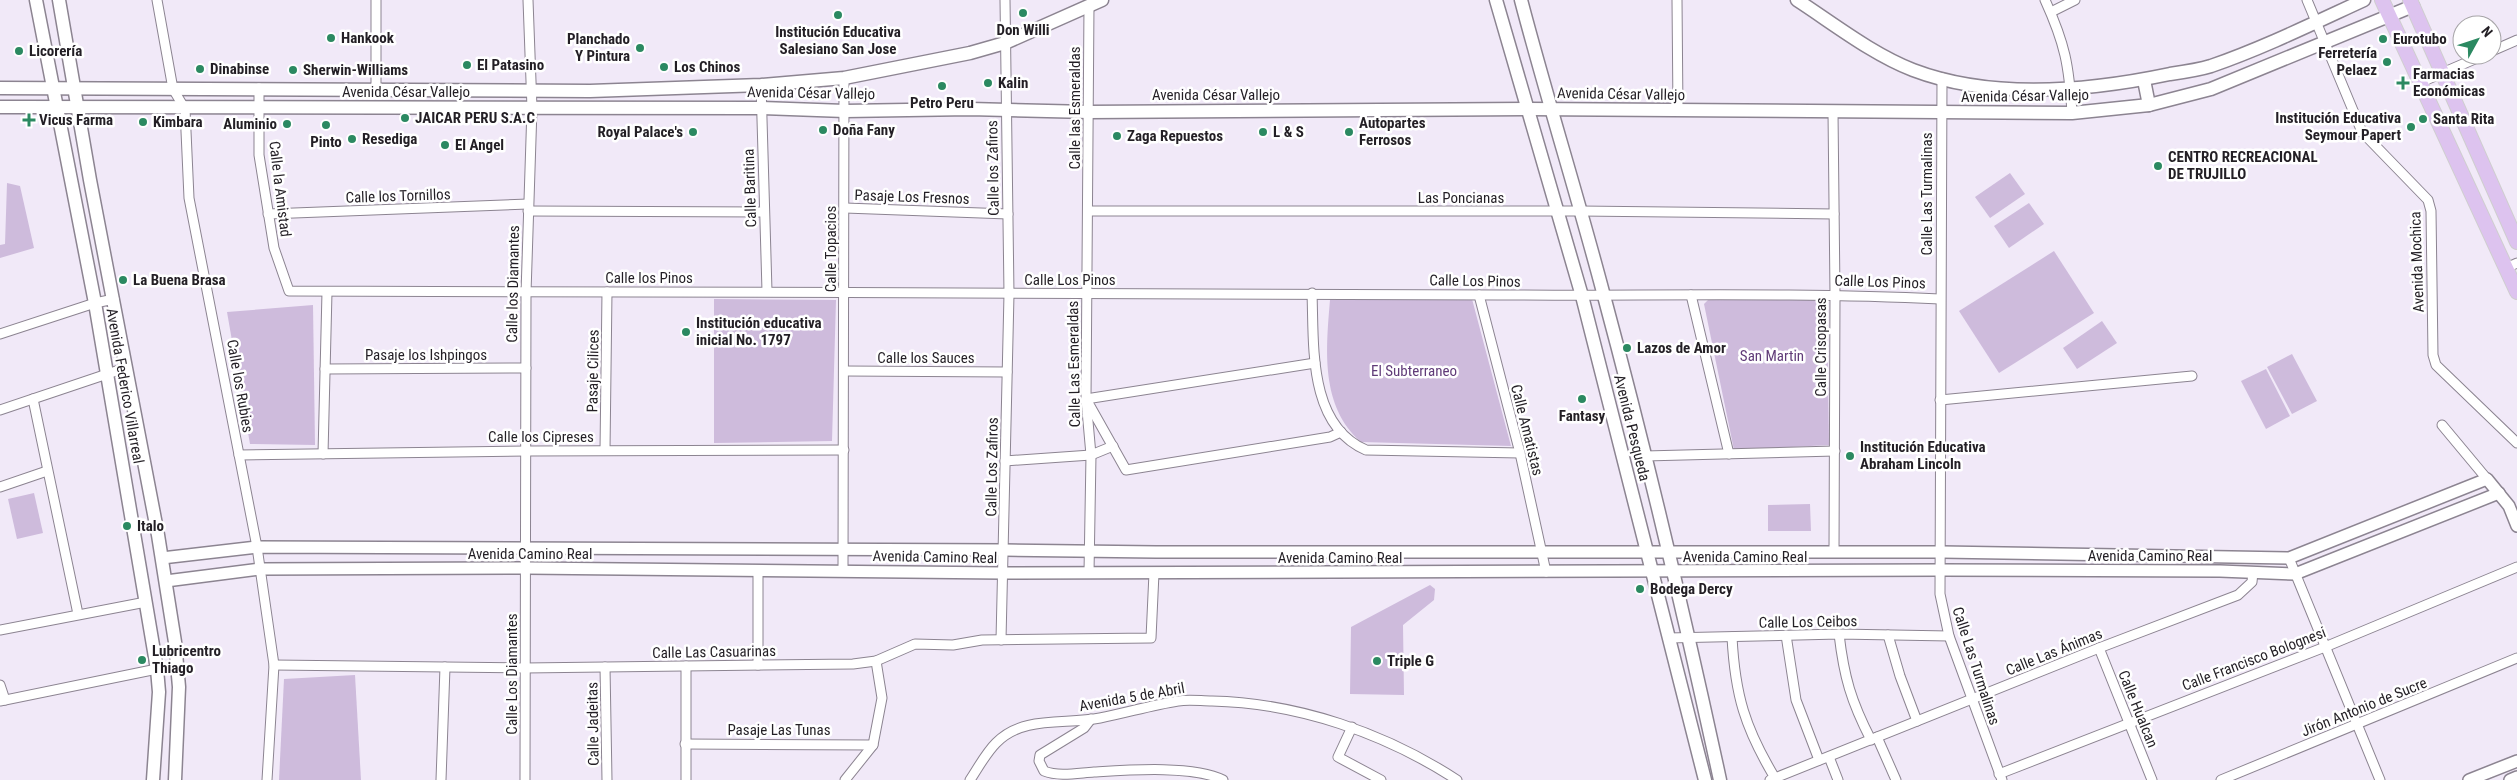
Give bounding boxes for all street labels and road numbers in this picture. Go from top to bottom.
street label: Calle las Esmeraldas [1066,46,1084,169]
street label: Avenida César Vallejo [342,83,470,101]
street label: Avenida César Vallejo [747,83,875,103]
street label: Avenida César Vallejo [1557,84,1685,104]
street label: Avenida César Vallejo [1152,86,1280,104]
street label: Avenida César Vallejo [1961,86,2089,106]
street label: Calle los Zafiros [983,120,1003,216]
street label: Calle Las Turmalinas [1918,132,1936,255]
street label: Calle la Amistad [265,140,295,238]
street label: Calle Baritina [740,148,760,228]
street label: Calle los Tornillos [345,185,451,207]
street label: Pasaje Los Fresnos [854,186,970,208]
street label: Las Poncianas [1418,189,1504,207]
street label: Calle Topacios [822,206,840,292]
street label: Avenida Mochica [2406,211,2428,313]
street label: Calle los Diamantes [503,225,523,343]
street label: Calle los Pinos [605,269,693,287]
street label: Calle Los Pinos [1024,271,1116,289]
street label: Calle Los Pinos [1429,271,1521,291]
street label: Calle Los Pinos [1834,271,1926,293]
street label: Calle Crisopasas [1812,297,1830,397]
street label: Calle Las Esmeraldas [1064,300,1084,427]
street label: Avenida Federico Villarreal [102,307,148,465]
street label: Pasaje Cilices [583,329,603,413]
street label: Calle los Rubies [223,338,257,434]
street label: Pasaje los Ishpingos [365,346,487,364]
street label: Calle los Sauces [877,349,975,367]
street label: Avenida Pesqueda [1610,373,1654,483]
street label: Calle Amatistas [1507,383,1547,478]
street label: Calle Los Zafiros [982,417,1002,517]
street label: Calle los Cipreses [488,428,594,446]
street label: Avenida Camino Real [468,545,592,563]
street label: Avenida Camino Real [873,547,997,567]
street label: Avenida Camino Real [2088,547,2212,565]
street label: Avenida Camino Real [1683,548,1807,566]
street label: Avenida Camino Real [1278,549,1402,567]
street label: Calle Las Turmalinas [1948,605,2004,727]
street label: Calle Los Ceibos [1758,612,1858,632]
street label: Calle Los Diamantes [503,613,521,735]
street label: Calle Francisco Bolognesi [2180,623,2328,695]
street label: Calle Las Ánimas [2003,624,2105,680]
street label: Calle Las Casuarinas [652,642,776,662]
street label: Calle Hualcan [2114,668,2162,750]
street label: Jirón Antonio de Sucre [2298,674,2430,740]
street label: Avenida 5 de Abril [1078,679,1186,715]
street label: Calle Jadeitas [583,682,603,766]
street label: Pasaje Las Tunas [727,721,831,739]

